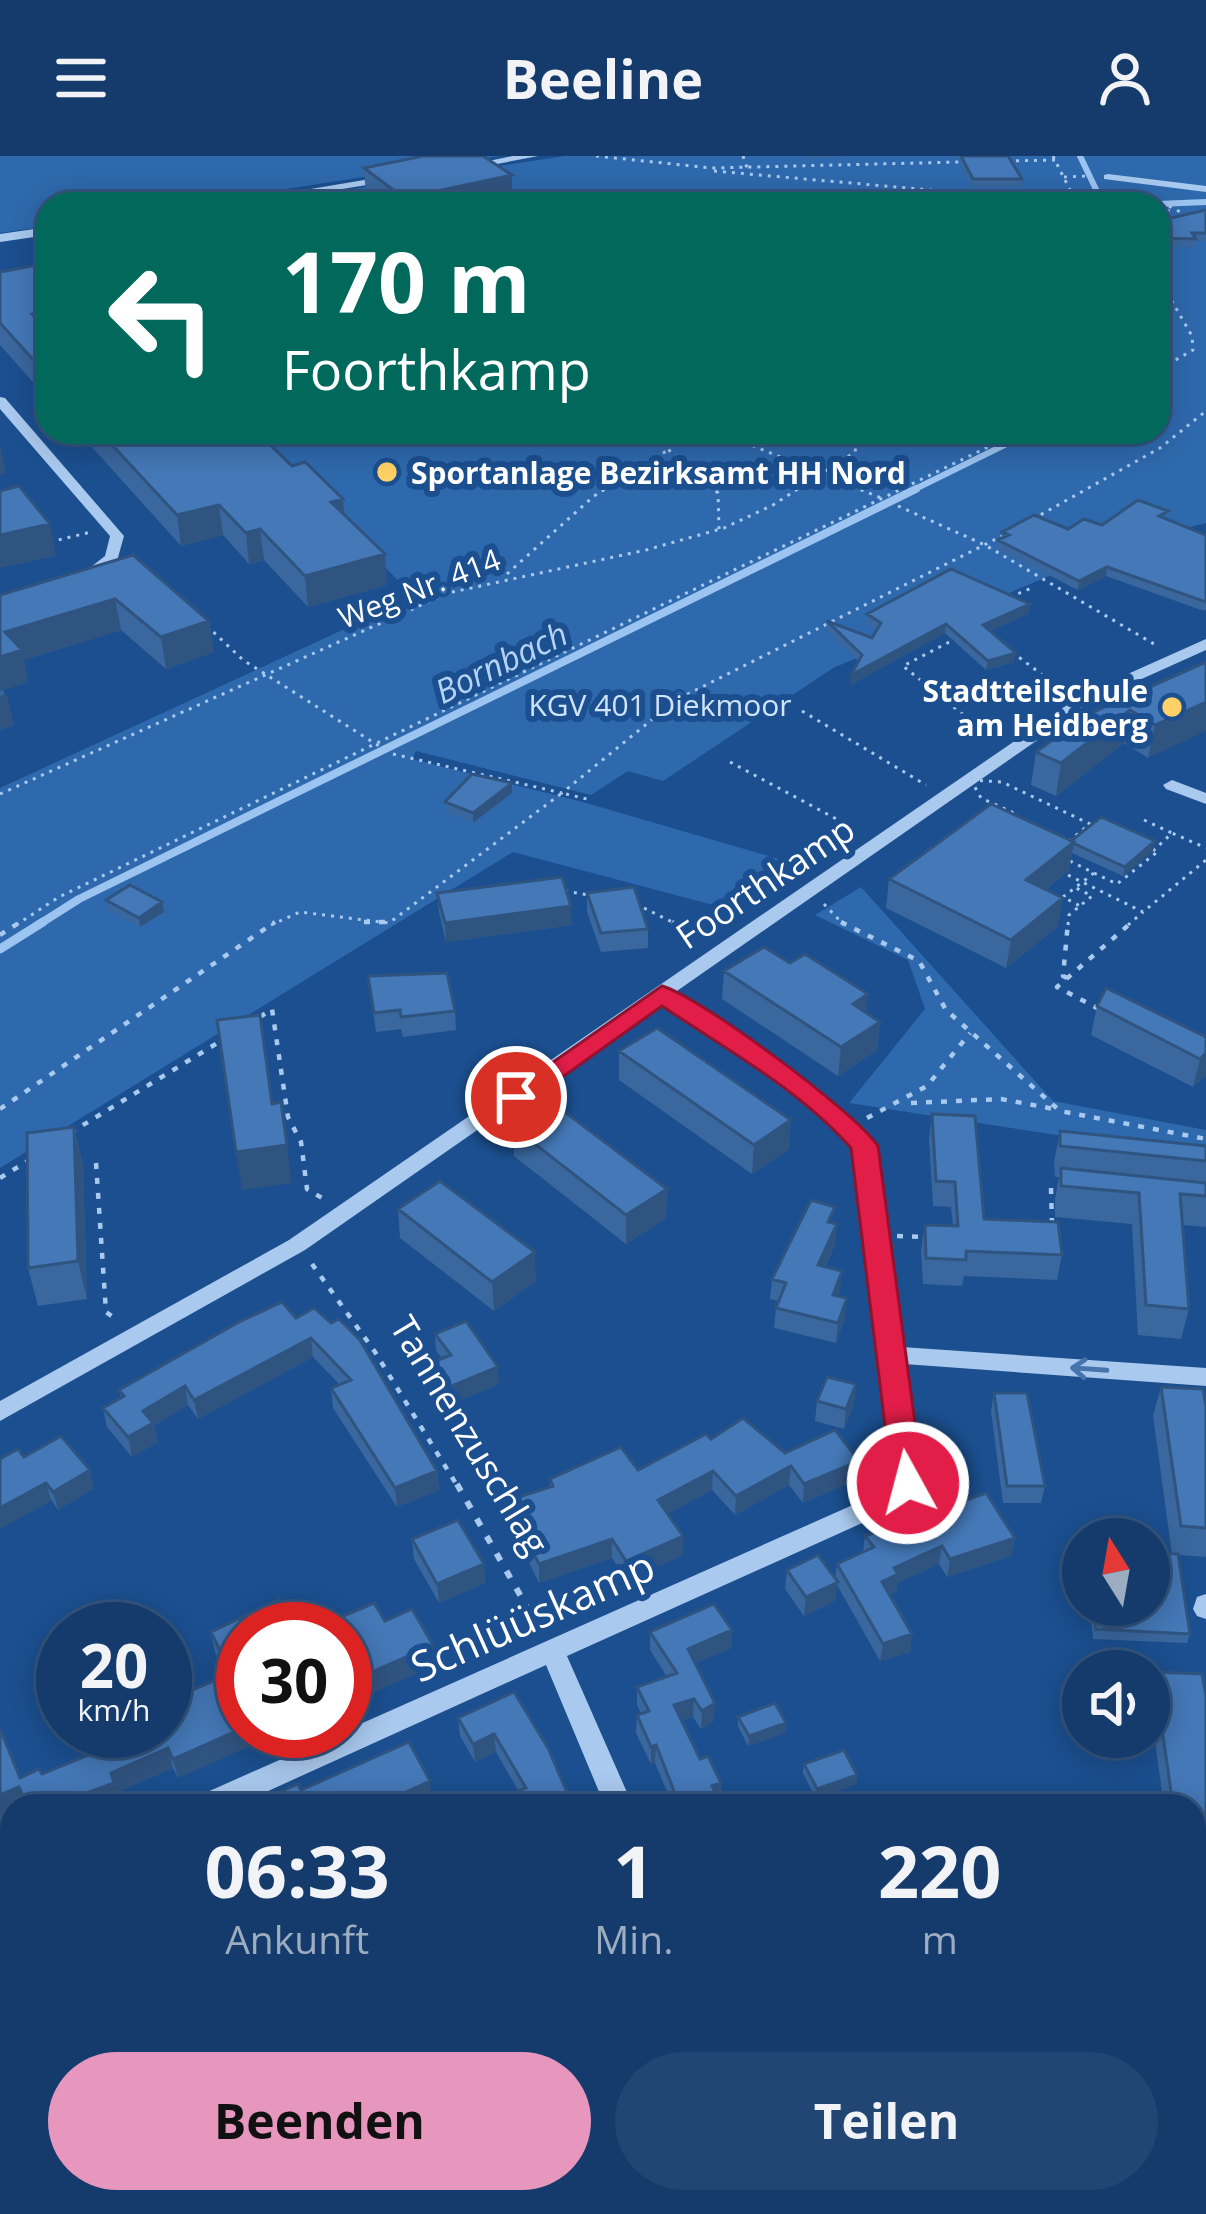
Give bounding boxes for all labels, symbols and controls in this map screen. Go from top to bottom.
text: Beeline [503,41,703,115]
icon: menu [48,45,114,111]
icon: person [1092,45,1158,111]
text: 170 m [282,223,530,338]
icon: left [84,240,240,396]
text: Foorthkamp [282,332,591,406]
place label: Sportanlage Bezirksamt HH Nord [411,452,906,493]
marker: Sportanlage Bezirksamt HH Nord [374,459,400,485]
street label: Weg Nr. 414 [332,538,506,638]
water label: Bornbach [427,611,575,713]
place label: Stadtteilschule am Heidberg [923,670,1148,745]
park label: KGV 401 Diekmoor [528,684,792,725]
marker: Stadtteilschule am Heidberg [1159,694,1185,720]
street label: Foorthkamp [666,804,864,960]
pin [465,1046,567,1148]
icon: arrive [483,1064,549,1130]
street label: Tannenzuschlag [379,1307,561,1563]
one-way arrow [1070,1357,1109,1380]
position arrow [845,1420,971,1546]
north arrow [1062,1518,1170,1626]
map controls [1062,1518,1170,1758]
street label: Schlüüskamp [401,1536,663,1694]
speed limit sign: 30 [216,1602,372,1758]
text: 20 [80,1624,148,1706]
button: sound [1062,1650,1170,1758]
text: km/h [78,1689,150,1730]
text: 06:33 [205,1821,390,1919]
text: 1 [613,1821,654,1919]
text: 220 [878,1821,1001,1919]
text: Ankunft [225,1912,369,1965]
text: Min. [594,1912,673,1965]
text: m [922,1912,958,1965]
button: Beenden [48,2052,591,2190]
button: Teilen [615,2052,1158,2190]

